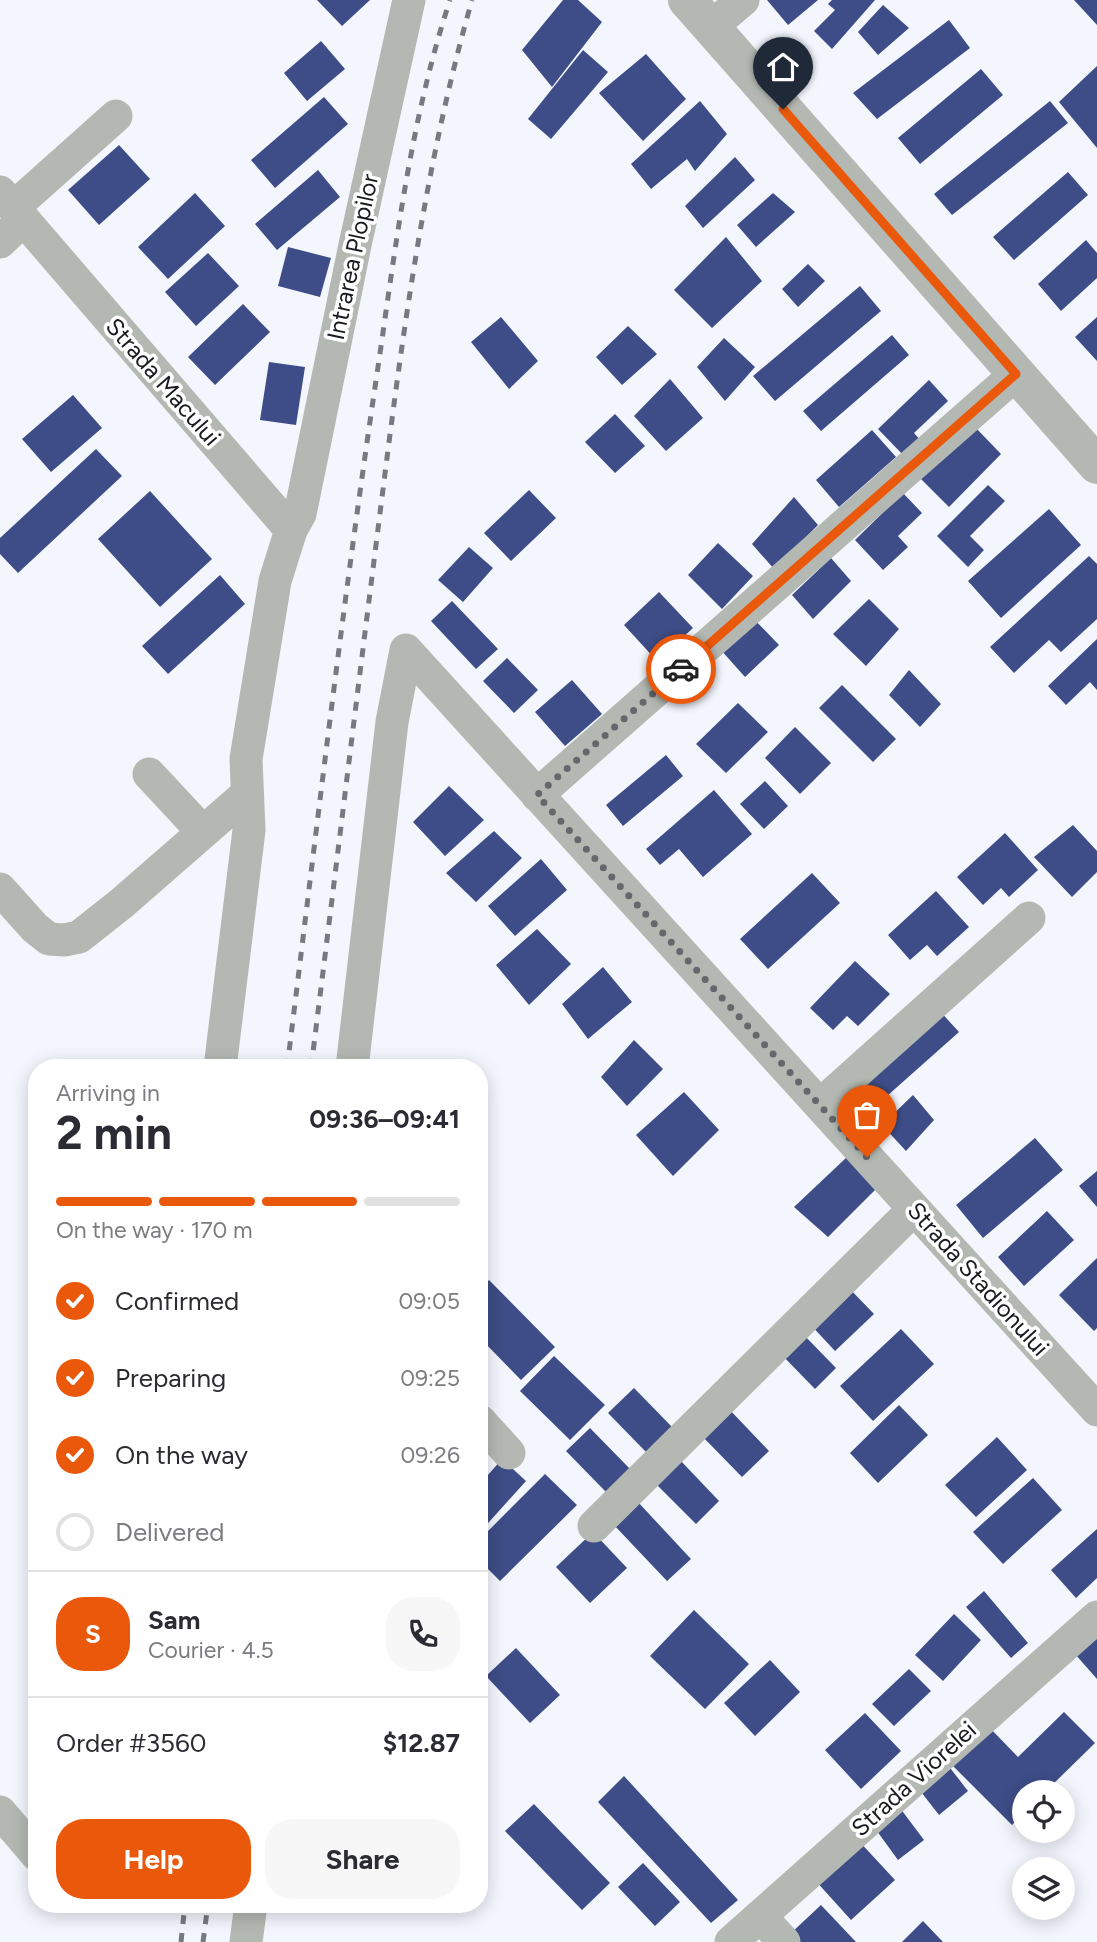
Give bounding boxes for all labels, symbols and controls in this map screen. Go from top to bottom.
pin [753,37,813,109]
icon: home [764,48,802,86]
street label: Intrarea Plopilor [321,171,384,343]
street label: Strada Macului [100,312,227,451]
courier [646,634,716,704]
icon: car [662,650,700,688]
text: Arriving in [56,1079,160,1107]
pin [837,1085,897,1157]
icon: bag [848,1096,886,1134]
text: 09:36–09:41 [309,1103,460,1135]
text: 2 min [56,1105,172,1161]
street label: Strada Stadionului [902,1196,1055,1362]
text: On the way · 170 m [56,1216,253,1244]
icon: check [56,1282,94,1320]
text: Confirmed [115,1285,239,1317]
text: 09:05 [398,1287,460,1315]
icon: check [56,1359,94,1397]
text: Preparing [115,1362,226,1394]
text: 09:25 [400,1364,460,1392]
icon: check [56,1436,94,1474]
text: On the way [115,1439,248,1471]
text: 09:26 [401,1441,460,1469]
text: Delivered [115,1516,224,1548]
button: phone [386,1597,460,1671]
text: Sam [148,1604,200,1636]
text: S [85,1618,101,1650]
text: Courier · 4.5 [148,1636,274,1664]
street label: Strada Viorelei [845,1715,982,1842]
text: Order #3560 [56,1727,206,1759]
text: $12.87 [383,1727,460,1759]
map controls [1012,1780,1075,1920]
button: locate [1012,1780,1075,1843]
button: Help [56,1819,251,1899]
button: Share [265,1819,460,1899]
button: layers [1012,1857,1075,1920]

